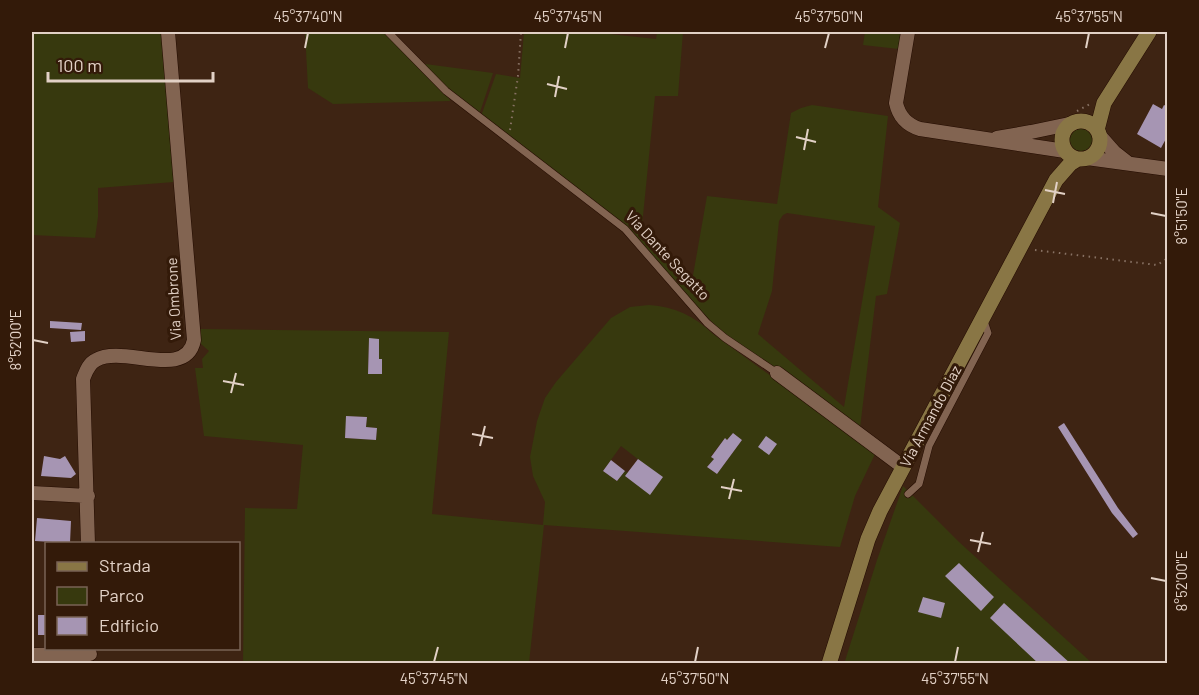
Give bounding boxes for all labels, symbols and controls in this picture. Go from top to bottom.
text: 45°37'40"N [273,7,343,25]
text: 45°37'45"N [534,7,602,25]
text: 45°37'50"N [795,7,863,25]
text: 45°37'55"N [1055,7,1123,25]
scale bar [48,45,213,83]
text: 100 m [57,54,102,76]
text: 8°51'50"E [1172,187,1190,245]
street label: Via Dante Segatto [622,207,714,303]
street label: Via Ombrone [162,257,184,341]
text: 8°52'00"E [6,309,24,371]
street label: Via Armando Diaz [896,362,965,470]
legend [45,542,240,650]
text: 8°52'00"E [1172,550,1190,612]
text: Strada [99,554,151,576]
text: Parco [99,584,144,606]
text: Edificio [99,614,159,636]
text: 45°37'45"N [400,669,468,687]
text: 45°37'50"N [661,669,729,687]
text: 45°37'55"N [921,669,989,687]

